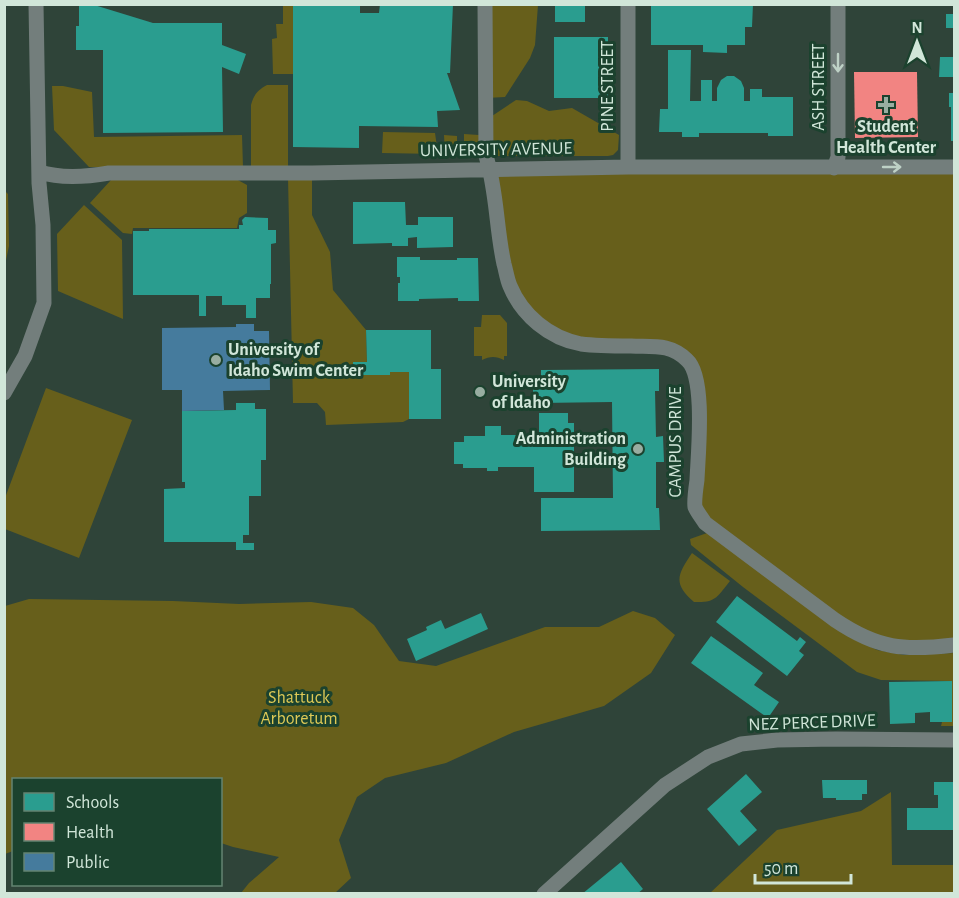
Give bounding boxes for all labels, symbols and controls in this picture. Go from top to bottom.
north arrow [887,12,947,72]
text: N [911,20,923,36]
street label: PINE STREET [599,40,617,132]
street label: ASH STREET [810,43,828,131]
one-way arrow [832,52,844,72]
marker: Student Health Center [877,96,895,114]
place label: Student Health Center [836,118,937,157]
street label: UNIVERSITY AVENUE [420,140,573,160]
one-way arrow [882,161,902,173]
place label: University of Idaho Swim Center [228,341,364,380]
marker: University of Idaho Swim Center [209,353,223,367]
place label: University of Idaho [492,373,567,412]
marker: University of Idaho [473,385,487,399]
street label: CAMPUS DRIVE [667,386,685,498]
place label: Administration Building [516,430,627,469]
marker: Administration Building [631,442,645,456]
park label: Shattuck Arboretum [260,689,338,728]
street label: NEZ PERCE DRIVE [748,712,876,734]
legend [12,778,222,886]
text: Schools [66,794,119,812]
text: Health [66,824,114,842]
scale bar [755,847,851,885]
text: Public [66,854,109,872]
text: 50 m [764,860,798,878]

